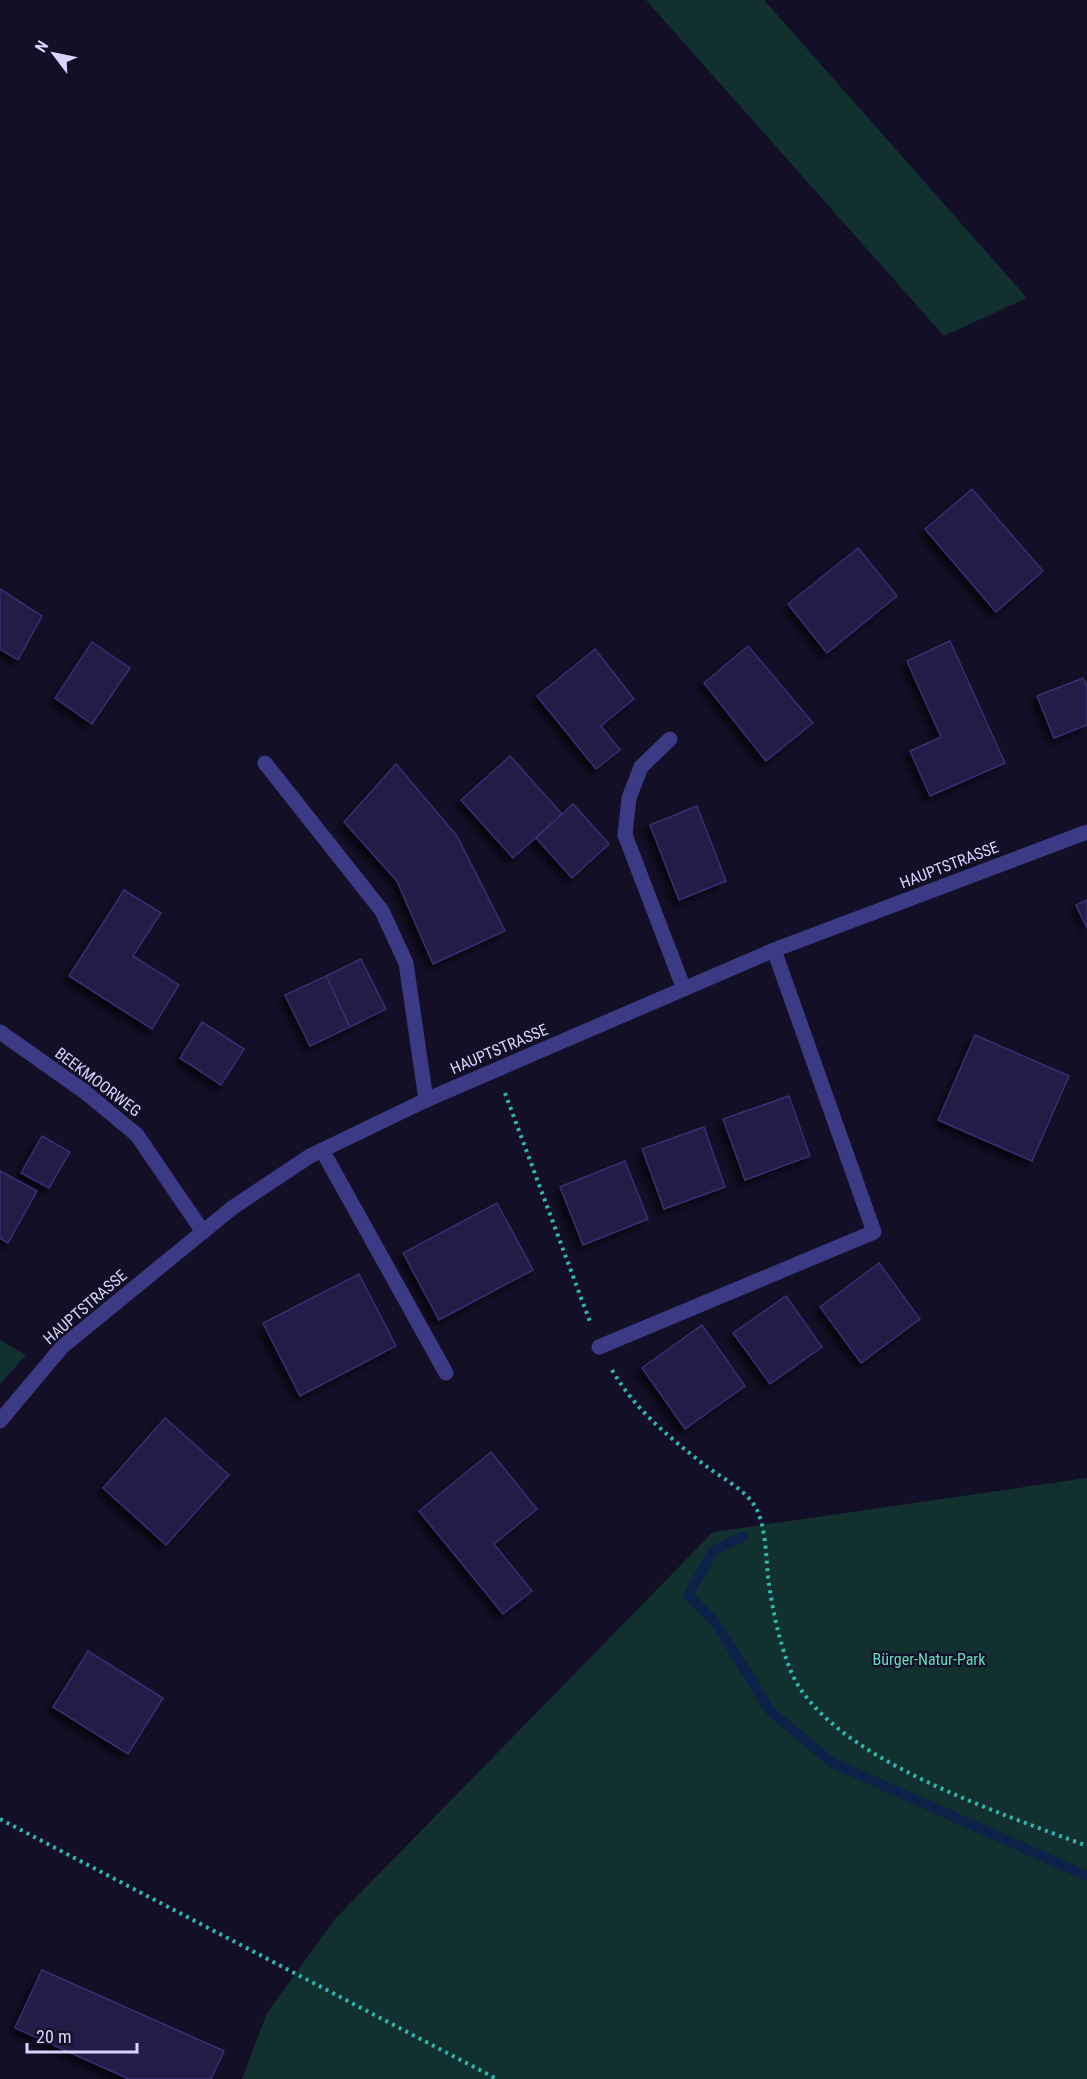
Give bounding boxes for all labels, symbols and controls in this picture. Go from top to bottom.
north arrow [24,24,84,84]
text: N [31,37,52,56]
street label: HAUPTSTRASSE [897,837,1001,893]
street label: HAUPTSTRASSE [447,1020,551,1078]
street label: BEEKMOORWEG [51,1043,145,1121]
street label: HAUPTSTRASSE [39,1266,131,1348]
park label: Bürger-Natur-Park [873,1650,986,1669]
scale bar [27,2016,136,2054]
text: 20 m [36,2026,71,2047]

